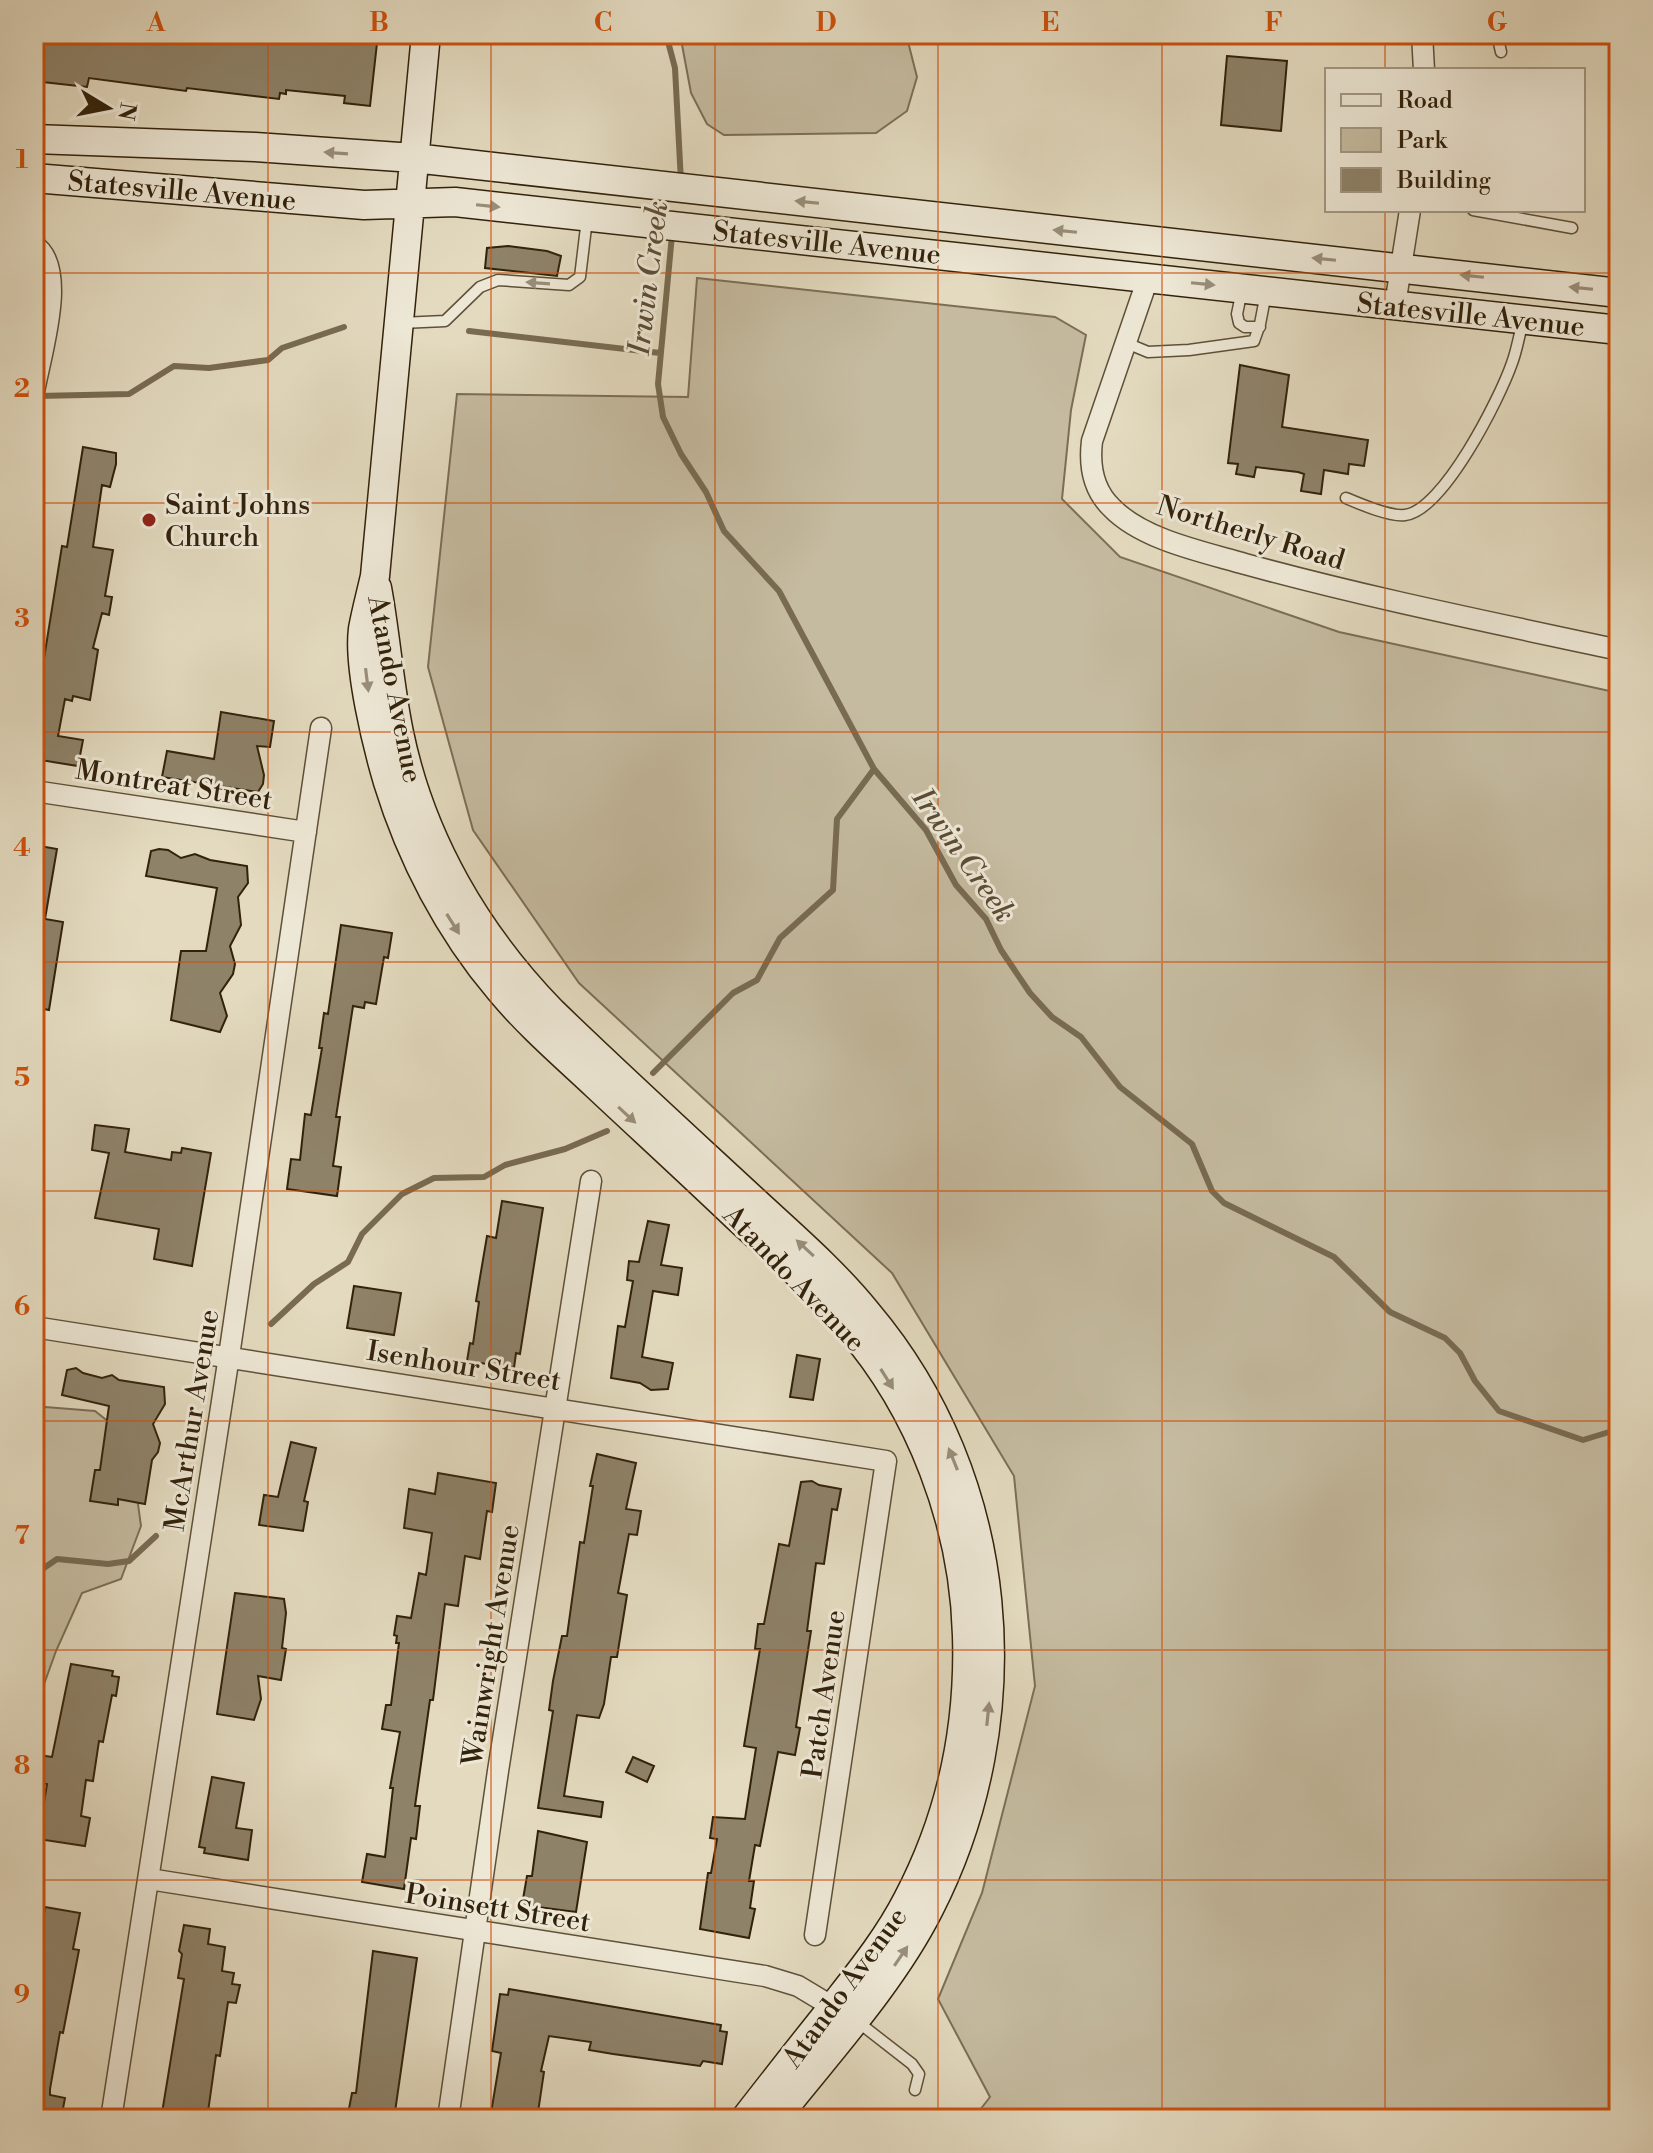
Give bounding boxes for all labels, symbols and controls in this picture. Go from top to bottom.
text: A [146,7,166,39]
text: B [369,7,389,39]
text: C [594,7,612,39]
text: D [816,7,836,39]
text: E [1041,7,1059,39]
text: F [1265,7,1283,39]
text: G [1487,7,1508,39]
north arrow [68,68,148,148]
legend [1325,68,1585,212]
text: Road [1397,86,1453,116]
text: N [111,100,141,123]
text: Park [1397,126,1448,156]
text: 1 [16,144,29,176]
one-way arrow [323,146,348,159]
street label: Statesville Avenue [66,164,298,219]
text: Building [1396,166,1491,196]
one-way arrow [794,195,819,208]
one-way arrow [476,199,501,212]
water label: Irwin Creek [621,199,677,359]
street label: Statesville Avenue [711,214,943,273]
one-way arrow [1052,224,1077,237]
one-way arrow [1311,253,1336,266]
one-way arrow [1460,270,1485,283]
one-way arrow [525,276,550,289]
one-way arrow [1191,277,1216,290]
one-way arrow [1568,282,1593,295]
street label: Statesville Avenue [1355,286,1587,345]
text: 2 [14,373,30,405]
place label: Saint Johns Church [165,488,310,555]
street label: Northerly Road [1152,488,1349,579]
marker: Saint Johns Church [140,511,158,529]
street label: Atando Avenue [359,592,430,786]
text: 3 [14,603,30,635]
one-way arrow [361,668,374,693]
street label: Montreat Street [73,753,275,818]
water label: Irwin Creek [902,780,1023,930]
text: 4 [13,832,31,864]
one-way arrow [445,913,460,934]
text: 5 [14,1062,30,1094]
one-way arrow [618,1105,637,1123]
street label: Atando Avenue [715,1198,873,1360]
one-way arrow [795,1240,814,1258]
text: 6 [14,1291,30,1323]
street label: McArthur Avenue [158,1307,227,1534]
street label: Isenhour Street [364,1334,563,1399]
one-way arrow [880,1369,895,1390]
one-way arrow [946,1447,959,1471]
text: 7 [14,1520,30,1552]
street label: Wainwright Avenue [455,1522,528,1769]
street label: Patch Avenue [795,1608,854,1781]
one-way arrow [981,1701,994,1726]
text: 8 [14,1750,30,1782]
street label: Poinsett Street [403,1877,593,1940]
street label: Atando Avenue [775,1901,915,2076]
one-way arrow [893,1945,908,1966]
text: 9 [14,1979,30,2011]

